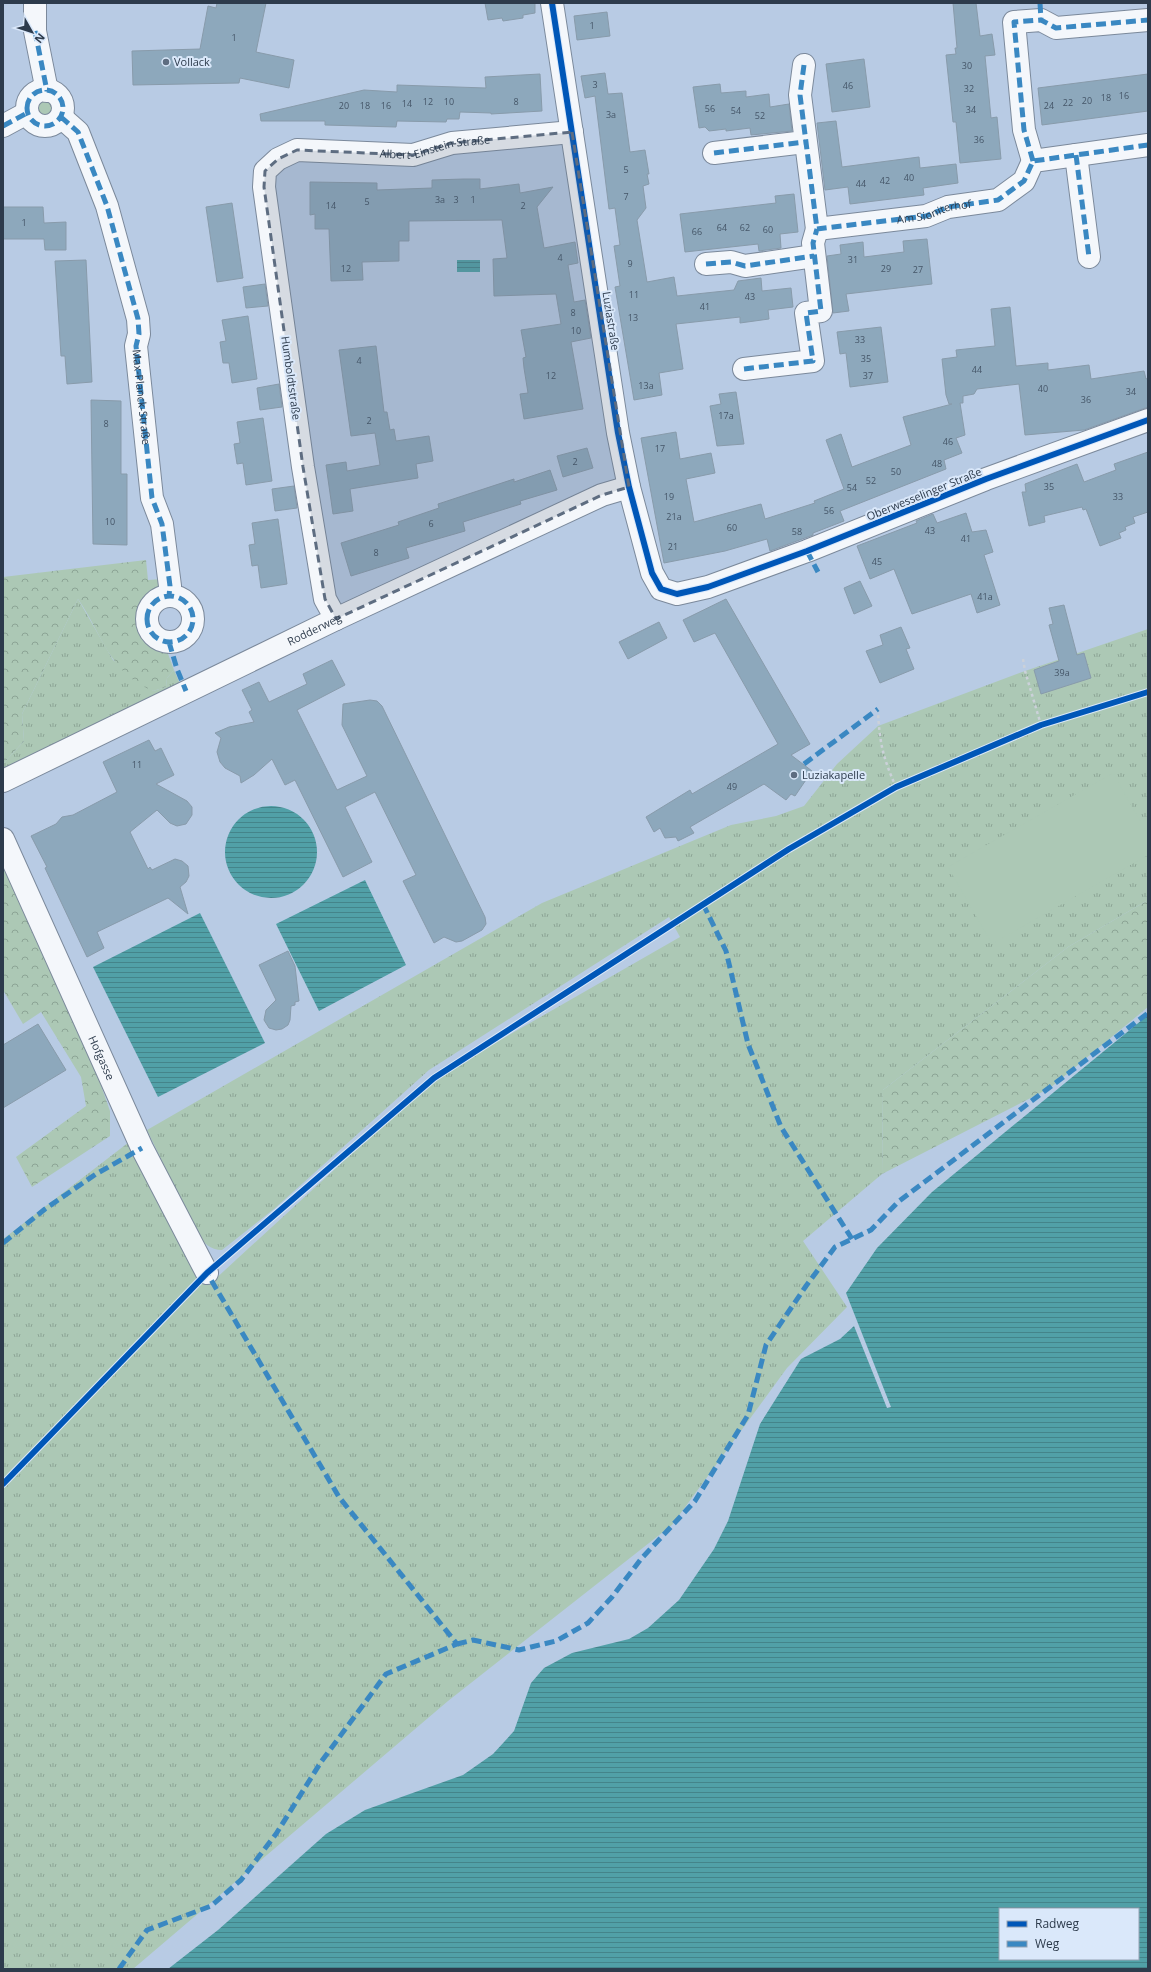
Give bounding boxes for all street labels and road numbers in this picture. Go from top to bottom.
street label: Albert-Einstein-Straße [379,132,491,162]
street label: Am Sioniterhof [896,196,973,226]
street label: Luziastraße [599,290,624,351]
street label: Humboldtstraße [278,335,305,421]
street label: Max-Planck-Straße [129,348,154,445]
street label: Oberwesselinger Straße [864,464,984,523]
street label: Rodderweg [284,610,343,649]
street label: Hofgasse [85,1033,118,1082]

